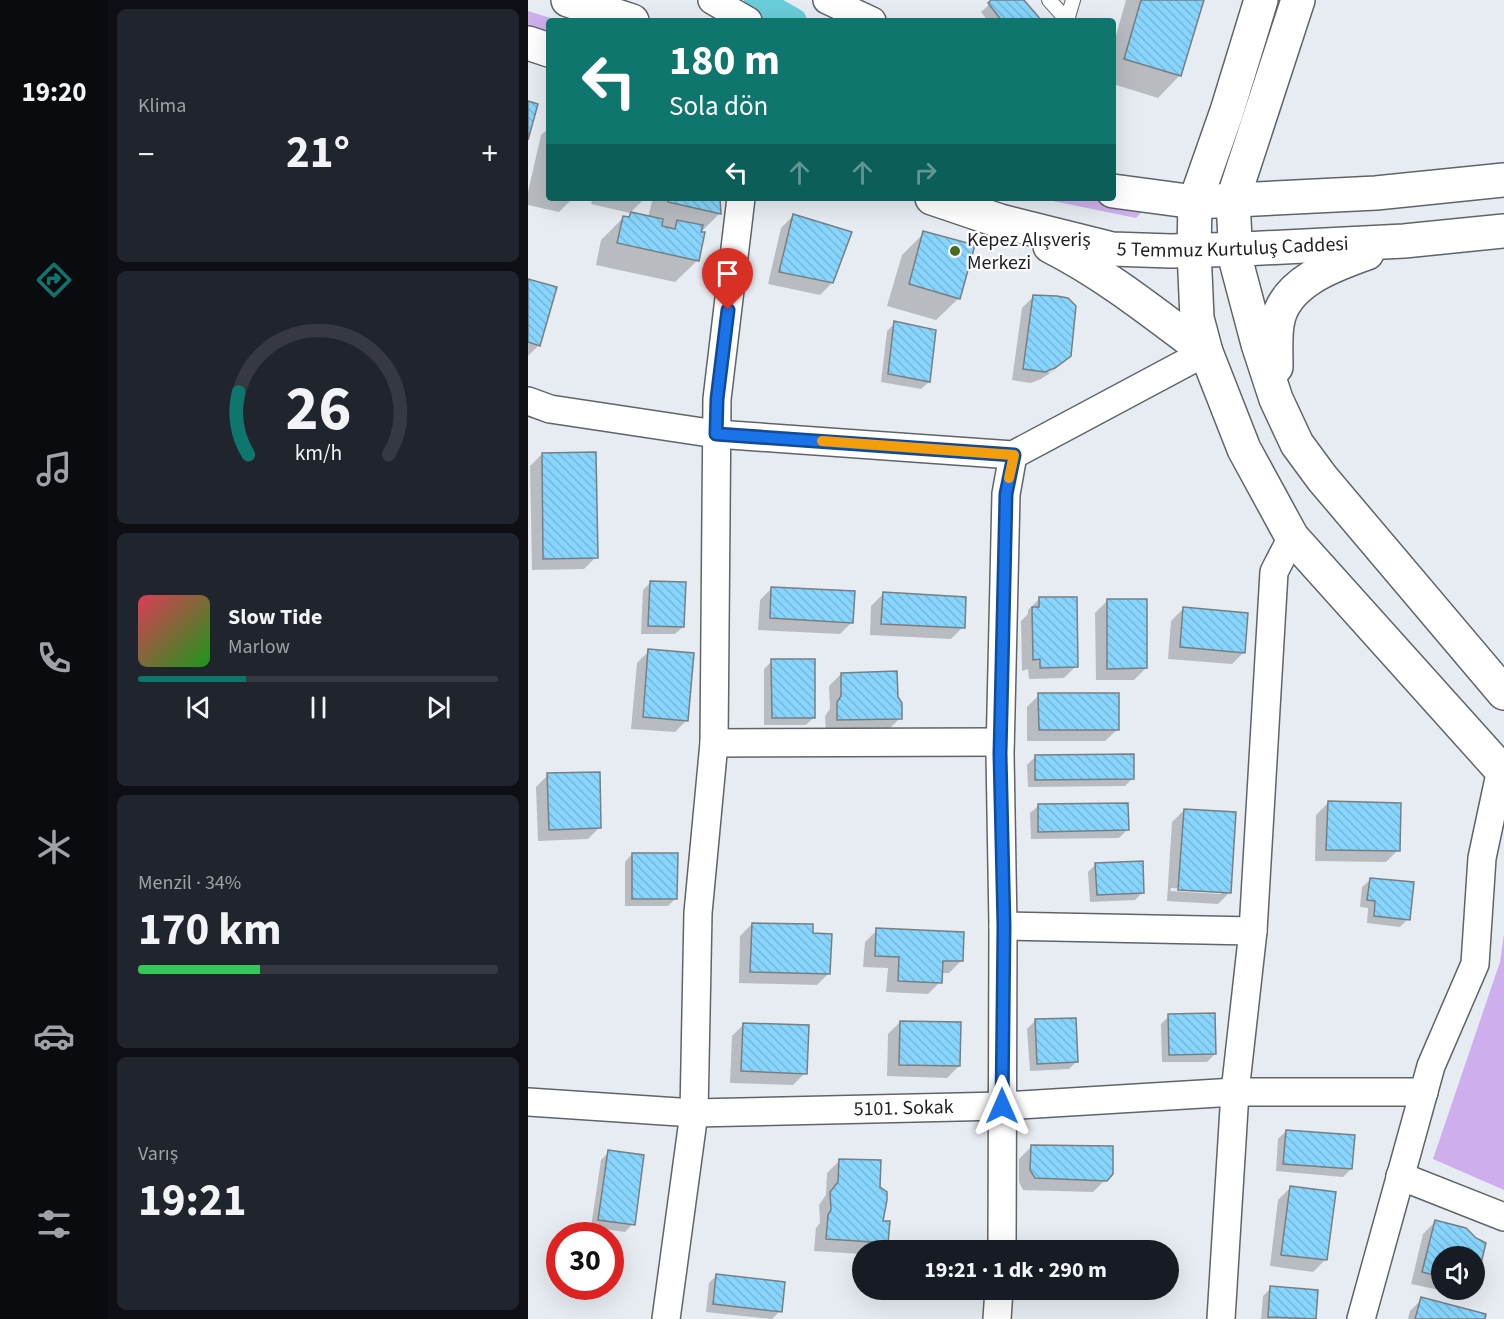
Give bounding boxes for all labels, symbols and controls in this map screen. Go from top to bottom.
text: 180 m [669,31,780,91]
icon: left [570,42,648,120]
text: 19:20 [21,73,87,112]
text: Sola dön [669,87,768,126]
text: Klima [138,92,186,120]
text: 21° [286,121,350,185]
text: − [138,131,154,178]
text: + [482,131,498,178]
icon: left [720,156,753,189]
icon: ahead [783,156,816,189]
icon: ahead [846,156,879,189]
icon: right [909,156,942,189]
place label: Kepez Alışveriş Merkezi [967,226,1091,277]
street label: 5 Temmuz Kurtuluş Caddesi [1116,230,1349,265]
marker: Kepez Alışveriş Merkezi [948,244,962,258]
pin [702,248,753,310]
icon: arrive [711,257,744,290]
icon: directions [33,259,75,301]
text: 26 [285,365,351,454]
text: km/h [294,438,342,469]
icon: music [33,448,75,490]
text: Slow Tide [228,601,322,633]
text: Marlow [228,633,290,661]
icon: phone [33,637,75,679]
icon: previous [182,691,215,724]
icon: pause [302,691,335,724]
icon: next [422,691,455,724]
icon: climate [33,826,75,868]
text: Menzil · 34% [138,869,241,897]
text: 170 km [138,898,282,962]
icon: car [33,1015,75,1057]
position arrow [970,1074,1034,1138]
street label: 5101. Sokak [853,1093,954,1123]
text: Varış [138,1140,178,1168]
text: 19:21 [138,1169,247,1233]
icon: filters [33,1203,75,1245]
speed limit sign: 30 [546,1222,624,1300]
map controls [1431,1246,1485,1300]
button: sound [1431,1246,1485,1300]
text: 19:21 · 1 dk · 290 m [924,1254,1107,1286]

